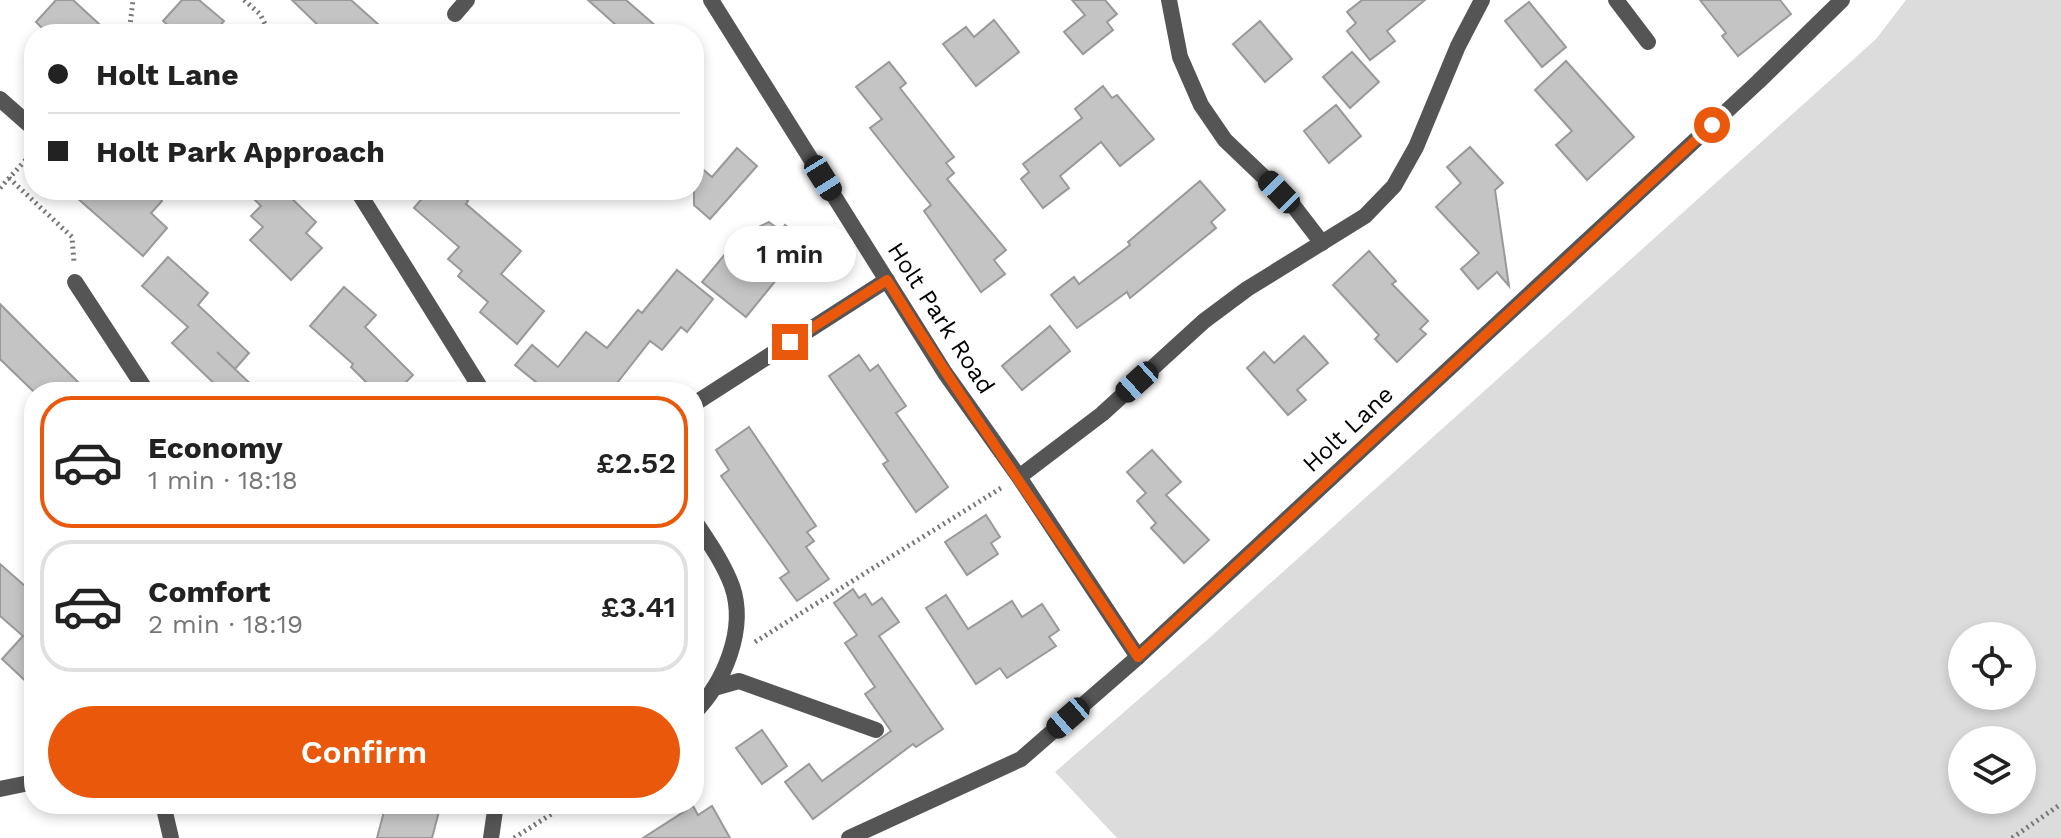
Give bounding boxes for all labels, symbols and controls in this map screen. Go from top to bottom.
text: Holt Lane [96,57,239,92]
route start [1694,107,1730,143]
text: Holt Park Approach [96,134,385,169]
car [800,151,846,205]
car [1254,166,1304,218]
callout: 1 min [724,226,856,282]
street label: Holt Park Road [882,237,1000,399]
text: 1 min [757,239,823,269]
route end [772,324,808,360]
car [1111,357,1163,407]
street label: Holt Lane [1297,380,1399,478]
icon: car [52,426,124,498]
text: Economy [148,430,283,465]
text: £2.52 [596,445,676,480]
text: 1 min · 18:18 [148,465,298,495]
icon: car [52,570,124,642]
text: Comfort [148,574,270,609]
text: £3.41 [601,589,676,624]
text: 2 min · 18:19 [148,609,303,639]
map controls [1948,622,2036,814]
button: locate [1948,622,2036,710]
car [1042,693,1094,743]
button: Confirm [48,706,680,798]
button: layers [1948,726,2036,814]

